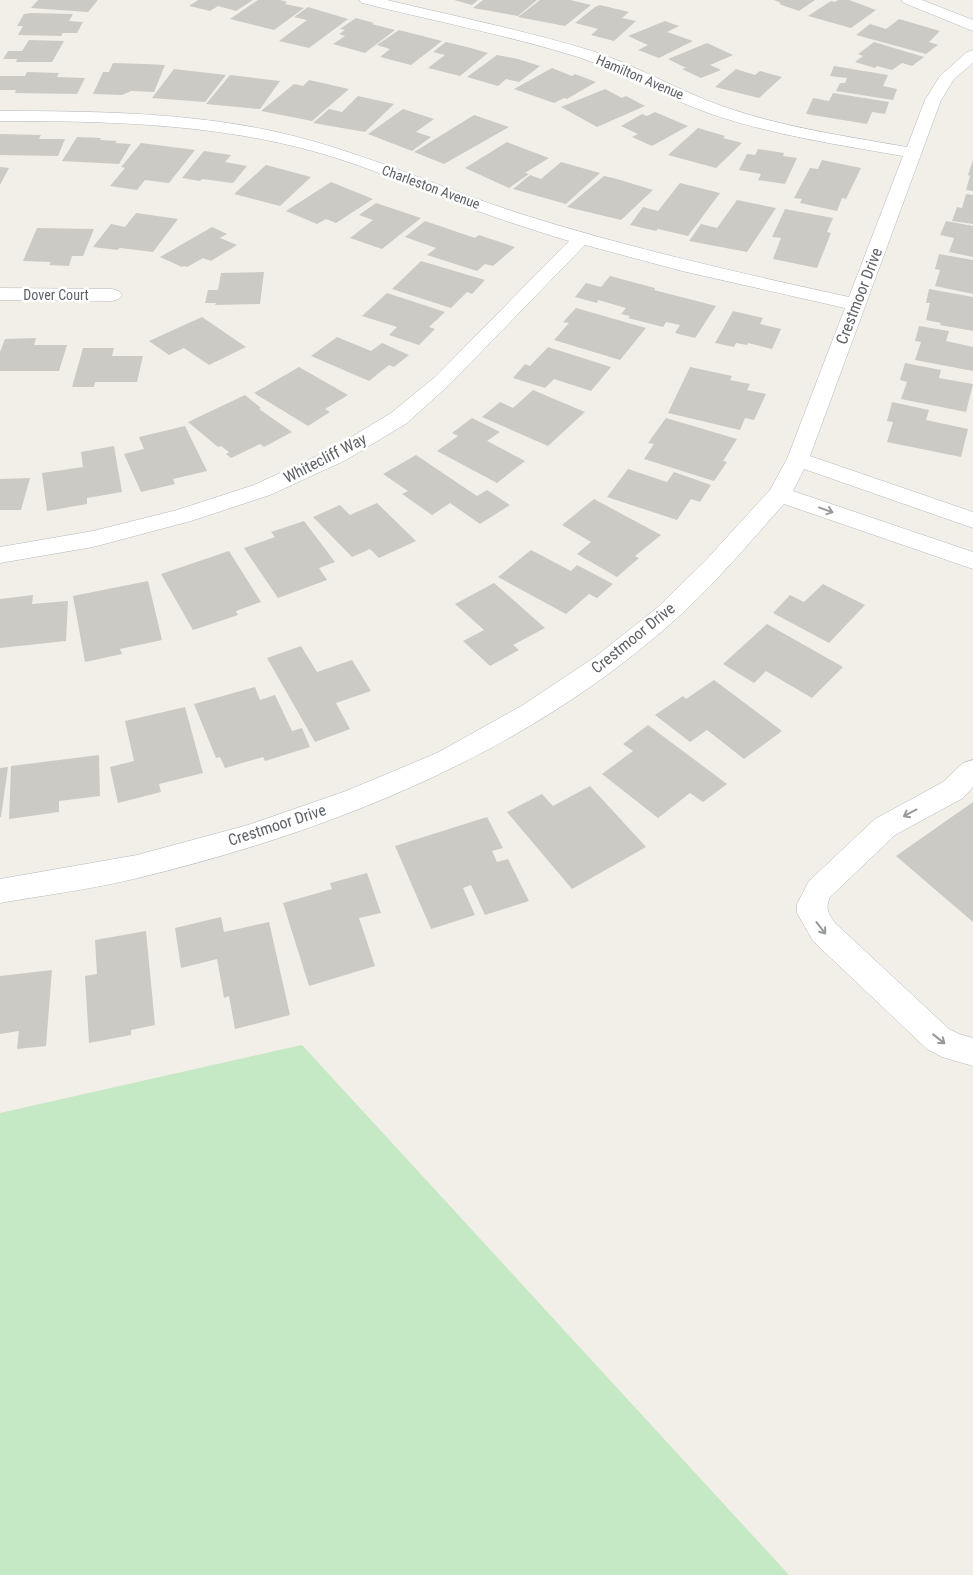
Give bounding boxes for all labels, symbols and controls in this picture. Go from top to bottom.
street label: Hamilton Avenue [594,51,687,103]
street label: Charleston Avenue [380,162,483,212]
street label: Crestmoor Drive [832,245,886,347]
street label: Dover Court [23,287,89,303]
street label: Whitecliff Way [280,429,370,487]
one-way arrow [818,506,834,515]
street label: Crestmoor Drive [587,599,679,677]
street label: Crestmoor Drive [226,800,328,850]
one-way arrow [903,809,918,818]
one-way arrow [816,921,827,934]
one-way arrow [933,1034,946,1045]

